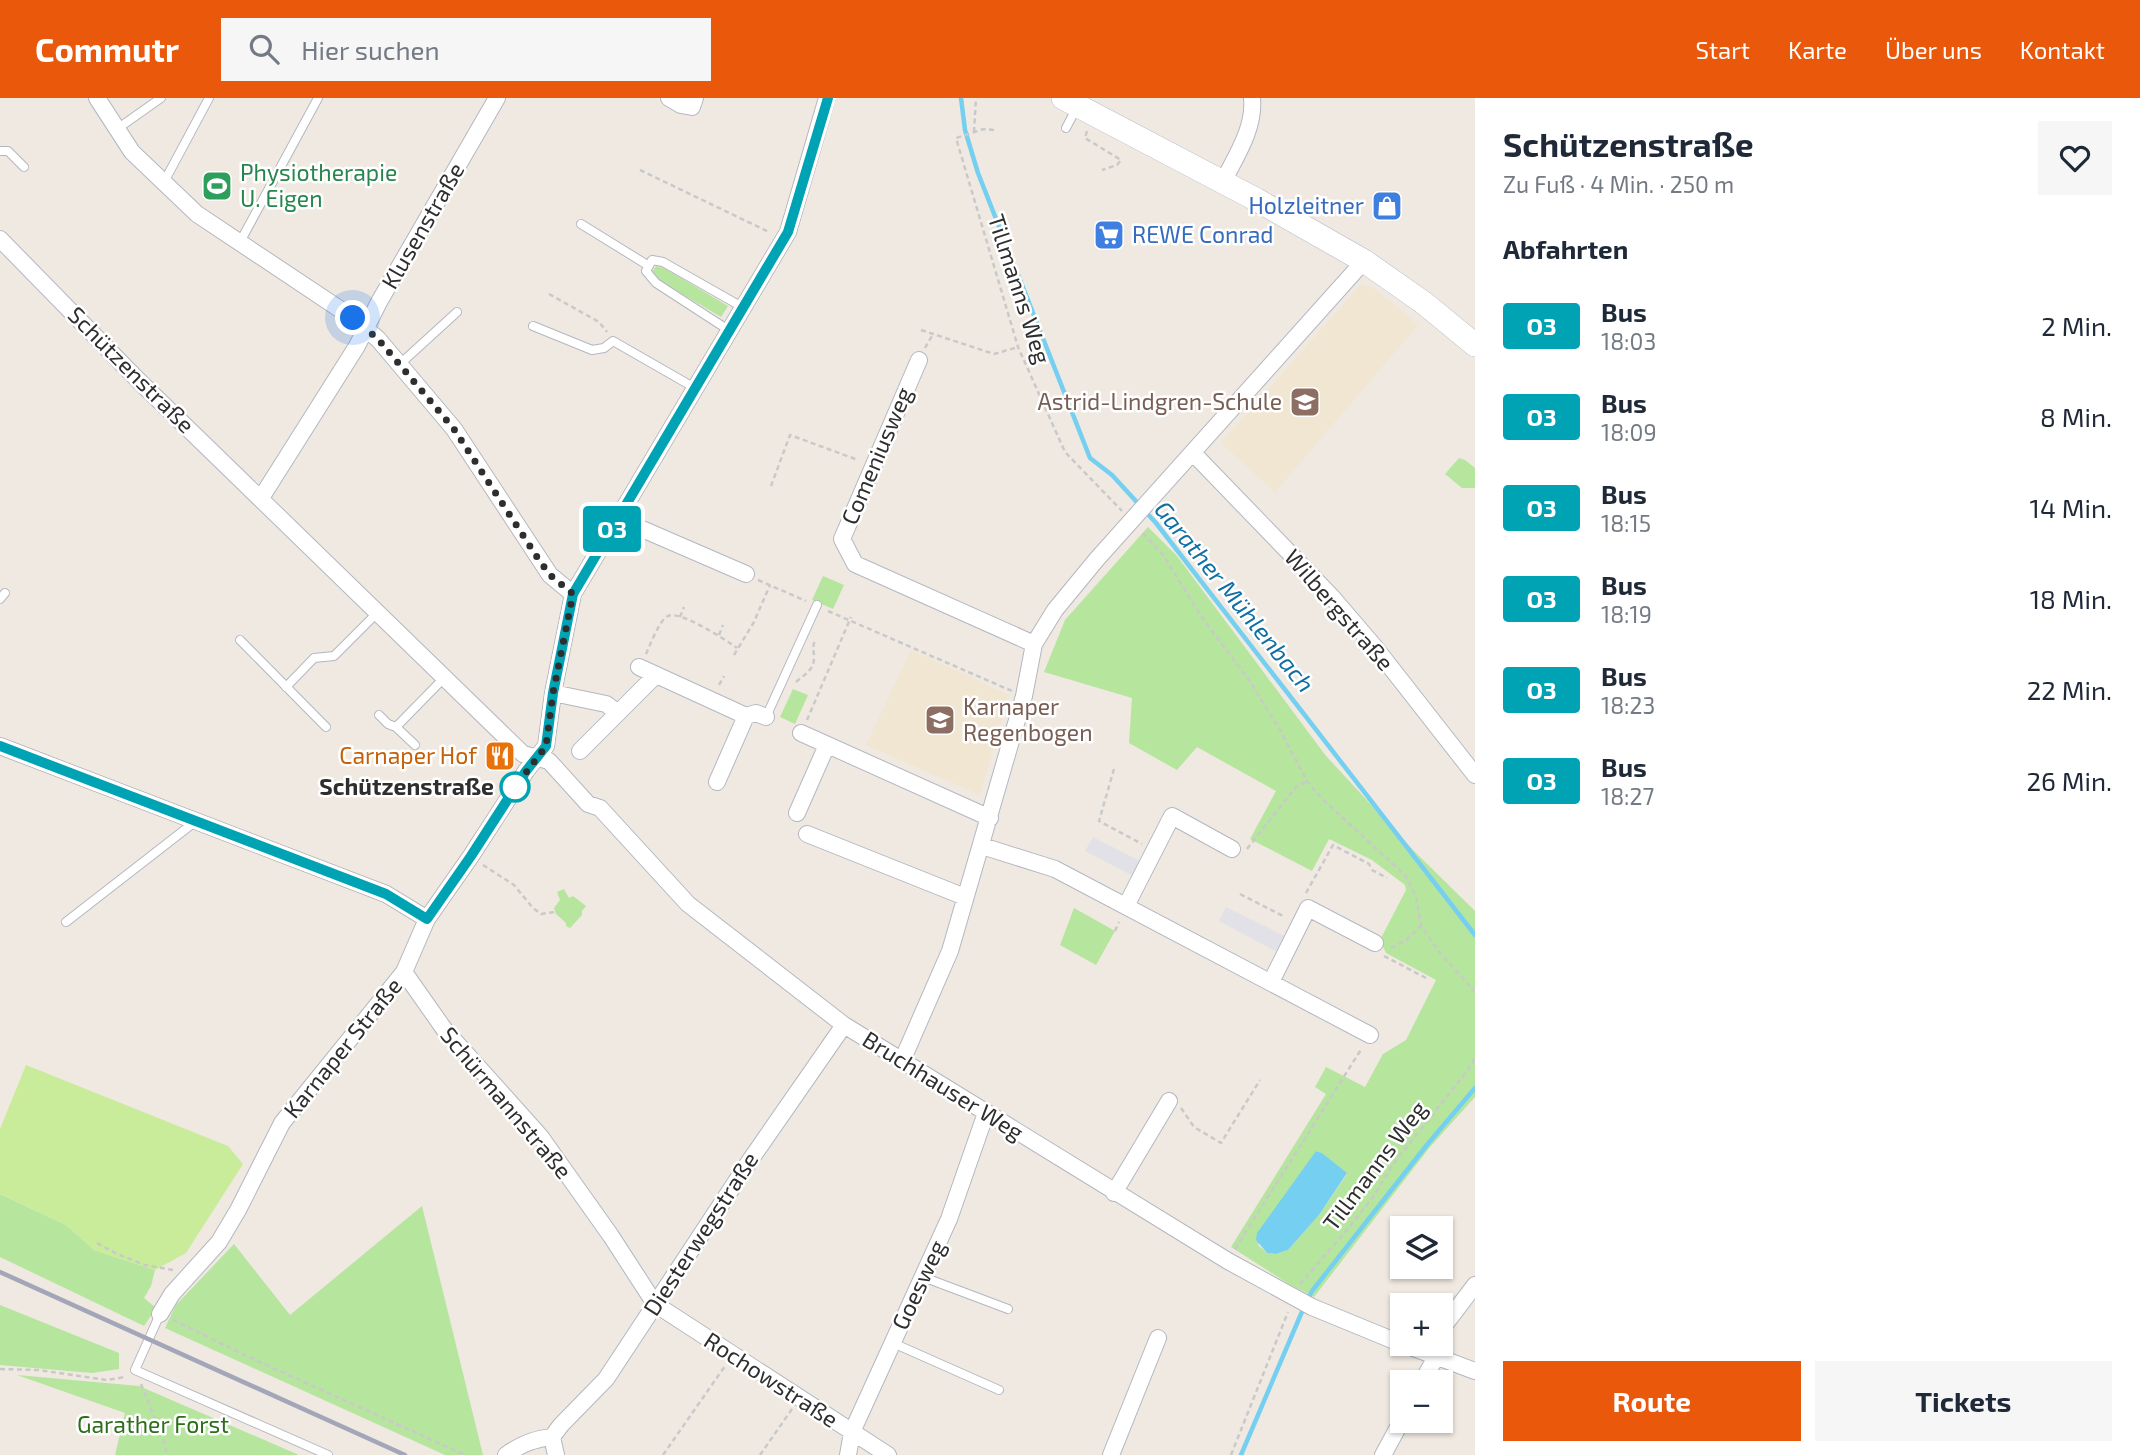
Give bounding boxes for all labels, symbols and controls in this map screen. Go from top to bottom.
search box [221,18,711,81]
text: Commutr [35,29,179,69]
icon: search [245,30,283,68]
text: Hier suchen [301,34,440,65]
text: Start [1696,35,1750,64]
text: Karte [1788,35,1847,64]
text: Über uns [1885,35,1982,64]
text: Kontakt [2020,35,2105,64]
button: heart [2038,121,2112,195]
text: Schützenstraße [1503,124,1754,164]
street label: Klusenstraße [375,157,470,294]
place label: Physiotherapie U. Eigen [240,158,397,212]
sports icon: Physiotherapie U. Eigen [200,169,234,203]
text: Zu Fuß · 4 Min. · 250 m [1503,170,1734,198]
shop icon: Holzleitner [1370,189,1404,223]
place label: Holzleitner [1248,191,1364,219]
street label: Tillmanns Weg [983,211,1057,367]
supermarket icon: REWE Conrad [1092,218,1126,252]
place label: REWE Conrad [1132,220,1273,248]
text: Abfahrten [1503,233,1628,264]
text: Bus [1601,296,1647,327]
street label: Schützenstraße [63,300,201,438]
your location [335,300,370,335]
text: 2 Min. [2041,310,2112,341]
text: O3 [1526,311,1557,340]
text: 18:03 [1601,327,1656,355]
street label: Comeniusweg [835,383,918,529]
school or university icon: Astrid-Lindgren-Schule [1288,385,1322,419]
place label: Astrid-Lindgren-Schule [1037,387,1282,415]
text: Bus [1601,387,1647,418]
text: 8 Min. [2040,401,2112,432]
text: O3 [1526,402,1557,431]
text: 18:09 [1601,418,1657,446]
text: Bus [1601,478,1647,509]
text: 14 Min. [2030,492,2112,523]
text: O3 [1526,493,1557,522]
water label: Garather Mühlenbach [1149,495,1321,697]
line badge: O3 [580,506,644,552]
text: 18:15 [1601,509,1651,537]
text: O3 [597,514,627,543]
street label: Wilbergstraße [1279,543,1400,676]
text: Bus [1601,569,1647,600]
text: 18 Min. [2030,583,2112,614]
text: O3 [1526,584,1557,613]
text: 18:19 [1601,600,1652,628]
text: Bus [1601,660,1647,691]
text: 22 Min. [2027,674,2112,705]
text: O3 [1526,675,1557,704]
text: 18:23 [1601,691,1655,719]
place label: Karnaper Regenbogen [963,692,1093,746]
school or university icon: Karnaper Regenbogen [923,703,957,737]
restaurant icon: Carnaper Hof [483,739,517,773]
place label: Carnaper Hof [339,741,478,769]
text: Bus [1601,751,1647,782]
text: 26 Min. [2026,765,2112,796]
text: O3 [1526,766,1557,795]
place label: Schützenstraße [319,772,494,800]
marker: Schützenstraße [500,772,530,802]
text: 18:27 [1601,782,1654,810]
street label: Karnaper Straße [277,972,407,1123]
street label: Schürmannstraße [435,1021,578,1184]
street label: Bruchhauser Weg [858,1024,1029,1146]
street label: Tillmanns Weg [1316,1095,1432,1236]
street label: Diesterwegstraße [637,1146,764,1321]
map controls [1390,1216,1453,1433]
button: layers [1390,1216,1453,1279]
street label: Goesweg [885,1235,951,1334]
button: + [1390,1293,1453,1356]
street label: Rochowstraße [699,1326,844,1433]
button: Route [1503,1361,1801,1441]
button: Tickets [1815,1361,2112,1441]
button: − [1390,1370,1453,1433]
park label: Garather Forst [77,1410,229,1438]

